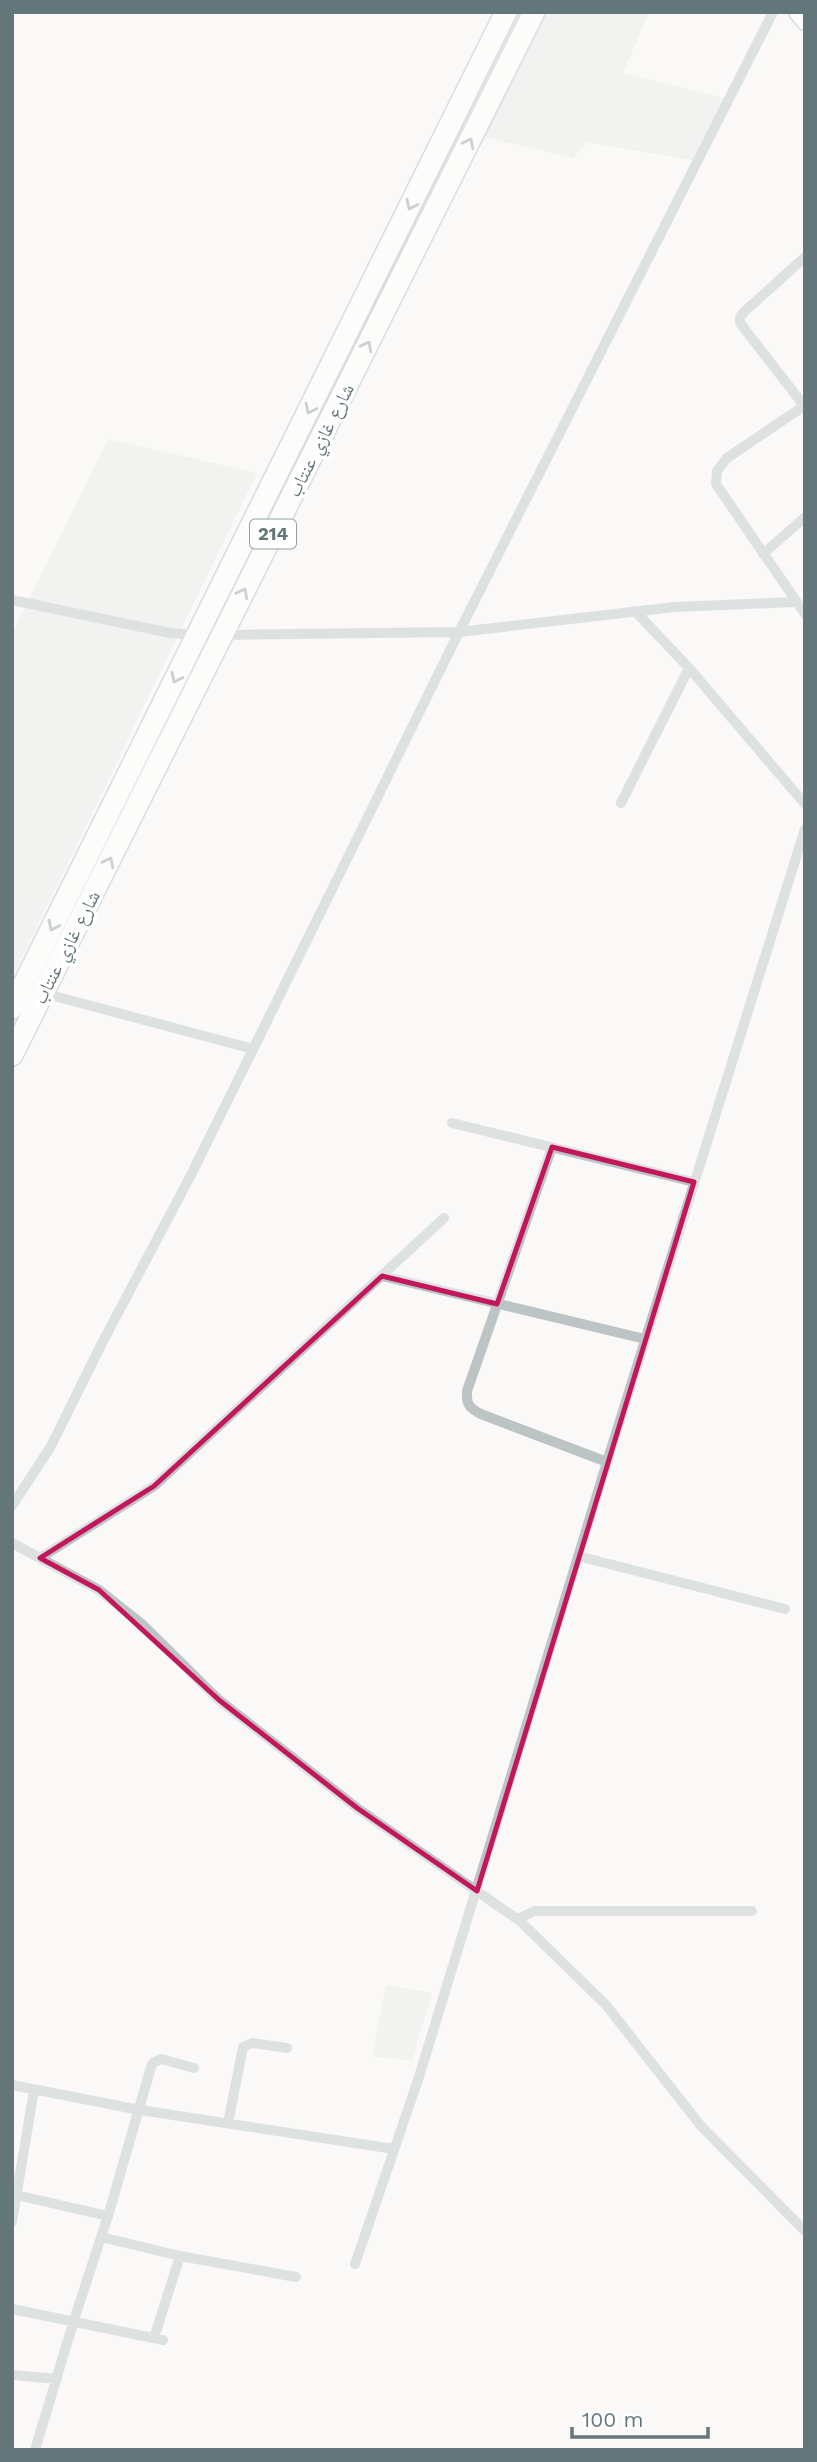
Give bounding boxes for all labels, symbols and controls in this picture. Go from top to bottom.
one-way arrow [460,138,474,150]
one-way arrow [405,198,419,210]
one-way arrow [359,341,373,353]
street label: شارع غازي عنتاب [282,380,362,502]
one-way arrow [304,402,318,414]
road number: 214 [250,520,296,548]
one-way arrow [235,588,249,600]
one-way arrow [170,671,184,684]
one-way arrow [100,857,114,869]
street label: شارع غازي عنتاب [28,887,108,1009]
one-way arrow [47,919,61,931]
scale bar [572,2396,708,2440]
text: 100 m [582,2407,644,2432]

